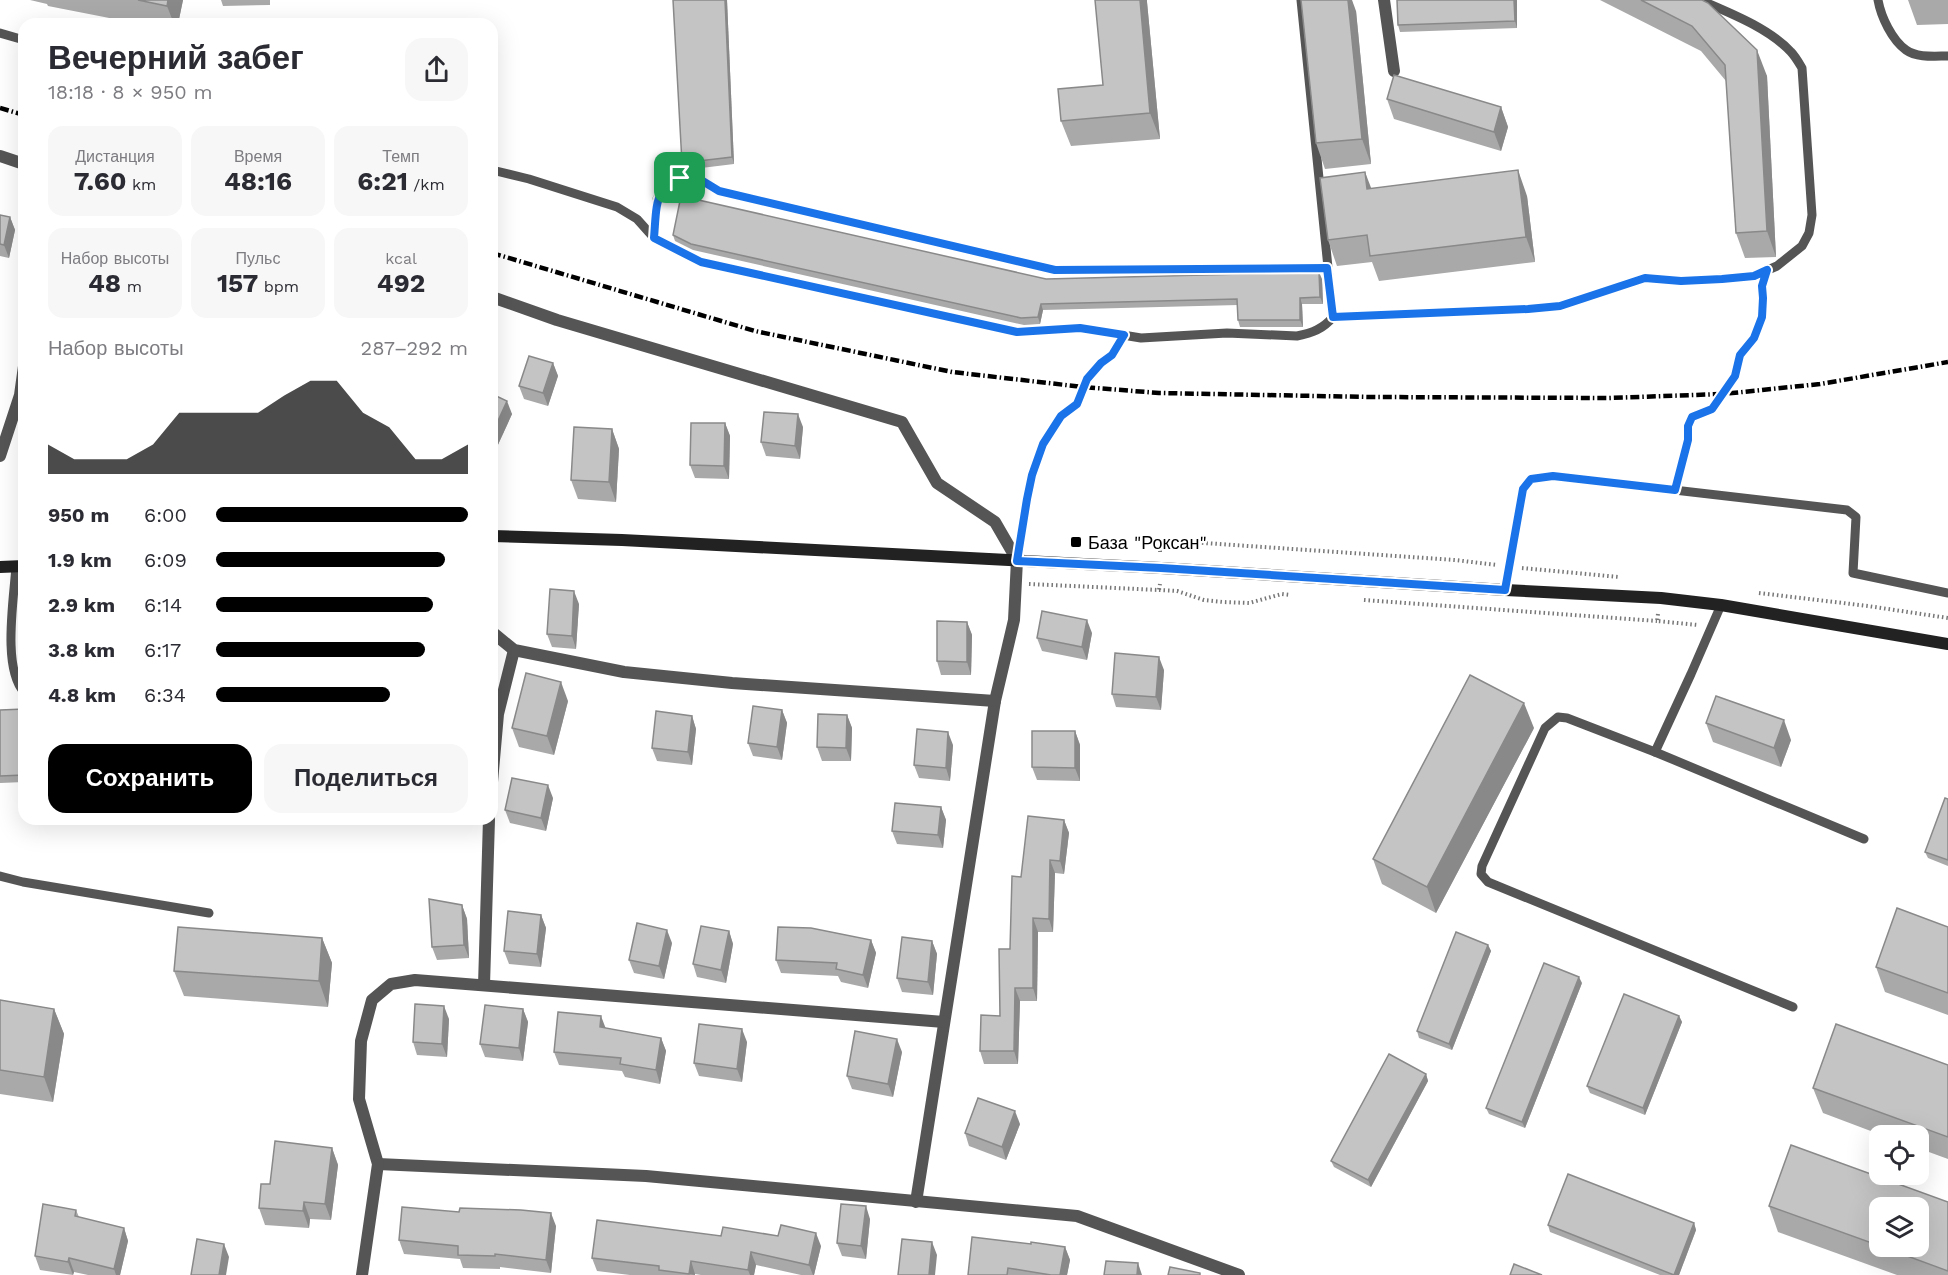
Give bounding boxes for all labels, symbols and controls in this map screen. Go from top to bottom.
text: Вечерний забег [48,38,304,77]
button: share [405,38,468,101]
text: 18:18 · 8 × 950 m [48,80,213,104]
text: Дистанция [75,147,155,166]
text: Время [234,147,282,166]
text: Темп [382,147,420,166]
pin [654,152,705,203]
icon: arrive [663,161,696,194]
text: 7.60 [74,166,127,196]
text: 48:16 [224,166,292,196]
text: 6:21 [357,166,408,196]
text: km [127,175,156,194]
text: /km [408,175,445,194]
text: Набор высоты [61,249,169,268]
text: Пульс [236,249,280,268]
text: kcal [385,249,417,268]
text: 48 [88,268,121,298]
text: 157 [217,268,258,298]
text: 492 [377,268,425,298]
text: m [121,277,142,296]
text: bpm [258,277,299,296]
text: Набор высоты [48,336,184,360]
text: 287–292 m [361,336,468,360]
text: 950 m [48,503,109,527]
text: 6:00 [144,503,187,527]
place label: База "Роксан" [1088,532,1207,553]
marker: База "Роксан" [1069,535,1083,549]
text: 1.9 km [48,548,112,572]
text: 6:09 [144,548,187,572]
text: 2.9 km [48,593,115,617]
text: 6:14 [144,593,182,617]
text: 3.8 km [48,638,115,662]
text: 6:17 [144,638,181,662]
text: 4.8 km [48,683,116,707]
text: 6:34 [144,683,186,707]
button: Сохранить [48,744,252,813]
button: Поделиться [264,744,468,813]
map controls [1869,1125,1929,1257]
button: locate [1869,1125,1929,1185]
button: layers [1869,1197,1929,1257]

